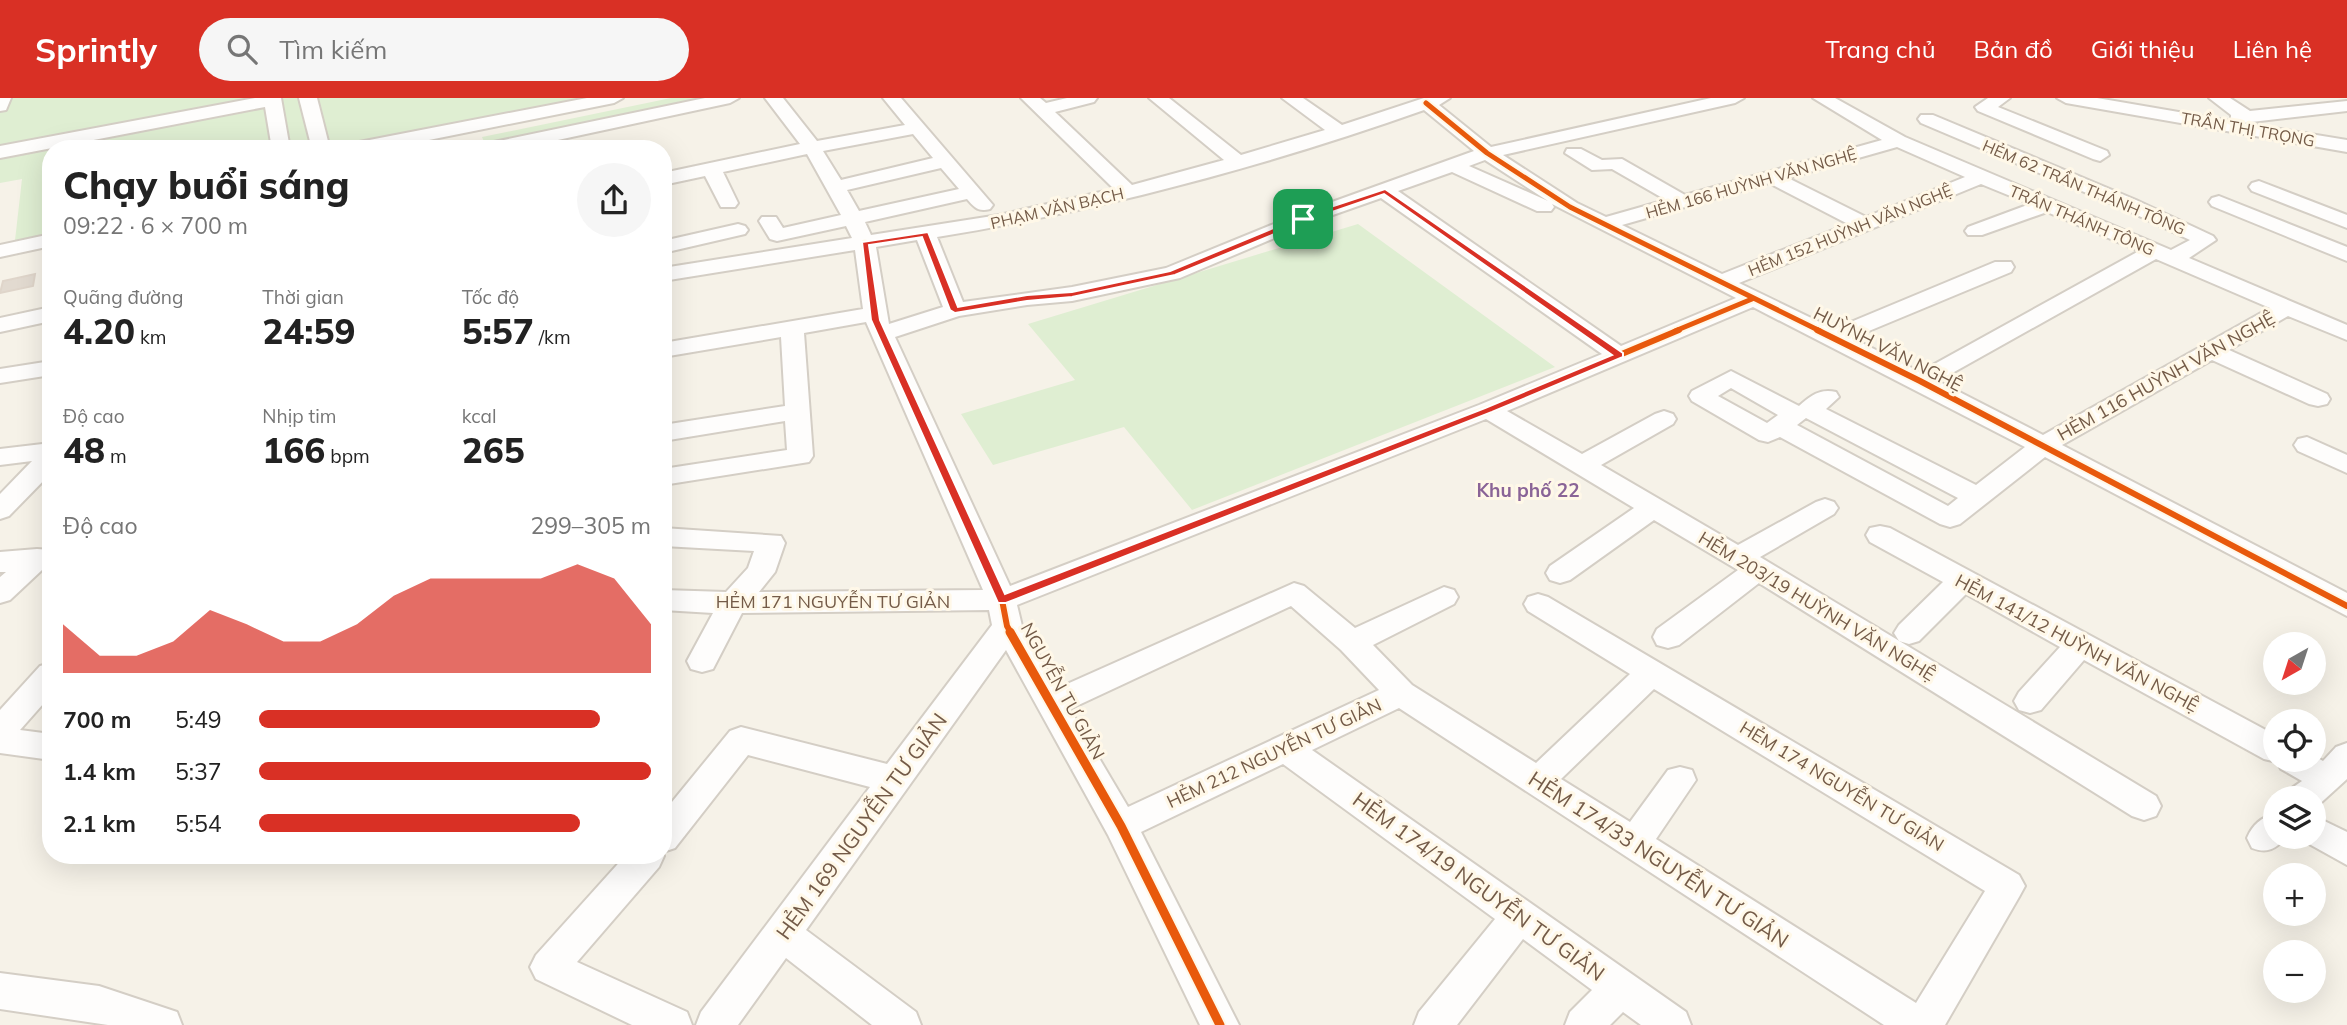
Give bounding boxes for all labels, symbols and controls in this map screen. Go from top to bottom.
search box [199,18,689,81]
text: Sprintly [35,29,157,70]
icon: search [223,30,261,68]
text: Tìm kiếm [279,33,387,66]
text: Trang chủ [1825,34,1936,64]
text: Bản đồ [1974,34,2053,64]
text: Giới thiệu [2091,34,2195,64]
text: Liên hệ [2233,34,2312,64]
street label: TRẦN THỊ TRỌNG [2180,107,2316,151]
street label: HẺM 62 TRẦN THÁNH TÔNG [1980,135,2188,239]
street label: HẺM 166 HUỲNH VĂN NGHỆ [1643,143,1859,223]
text: Chạy buổi sáng [63,161,350,209]
button: share [577,163,651,237]
street label: HẺM 152 HUỲNH VĂN NGHỆ [1745,180,1955,280]
street label: TRẦN THÁNH TÔNG [2007,181,2157,259]
street label: PHẠM VĂN BẠCH [988,183,1126,233]
pin [1273,189,1333,249]
icon: arrive [1284,200,1322,238]
text: 09:22 · 6 × 700 m [63,211,248,240]
text: Quãng đường [63,285,183,309]
text: Thời gian [262,285,344,309]
text: Tốc độ [462,285,519,309]
street label: HUỲNH VĂN NGHỆ [1810,302,1966,396]
street label: HẺM 116 HUỲNH VĂN NGHỆ [2053,306,2279,446]
text: 4.20 [63,309,135,353]
text: 24:59 [262,309,355,353]
text: 5:57 [462,309,534,353]
text: km [135,325,167,349]
text: /km [534,325,571,349]
text: Độ cao [63,404,125,428]
text: Nhịp tim [262,404,336,428]
text: kcal [462,404,496,428]
text: 48 [63,428,105,472]
text: 166 [262,428,325,472]
text: 265 [462,428,525,472]
text: m [105,444,127,468]
text: bpm [325,444,370,468]
district label: Khu phố 22 [1476,478,1580,502]
text: Độ cao [63,511,138,540]
text: 299–305 m [530,511,651,540]
street label: HẺM 203/19 HUỲNH VĂN NGHỆ [1694,526,1940,686]
street label: HẺM 141/12 HUỲNH VĂN NGHỆ [1951,569,2203,717]
street label: HẺM 171 NGUYỄN TƯ GIẢN [716,590,950,613]
street label: NGUYỄN TƯ GIẢN [1016,619,1110,763]
north arrow [2263,632,2326,695]
map controls [2263,632,2326,1003]
street label: HẺM 212 NGUYỄN TƯ GIẢN [1163,693,1385,813]
text: 700 m [63,705,131,734]
text: 5:49 [175,705,222,734]
street label: HẺM 169 NGUYỄN TƯ GIẢN [769,707,952,944]
button: locate [2263,709,2326,772]
street label: HẺM 174 NGUYỄN TƯ GIẢN [1736,716,1948,856]
text: 1.4 km [63,757,136,786]
text: 5:37 [175,757,222,786]
street label: HẺM 174/33 NGUYỄN TƯ GIẢN [1524,764,1794,953]
street label: HẺM 174/19 NGUYỄN TƯ GIẢN [1348,785,1611,986]
button: layers [2263,786,2326,849]
text: 2.1 km [63,809,136,838]
text: 5:54 [175,809,222,838]
button: + [2263,863,2326,926]
button: − [2263,940,2326,1003]

